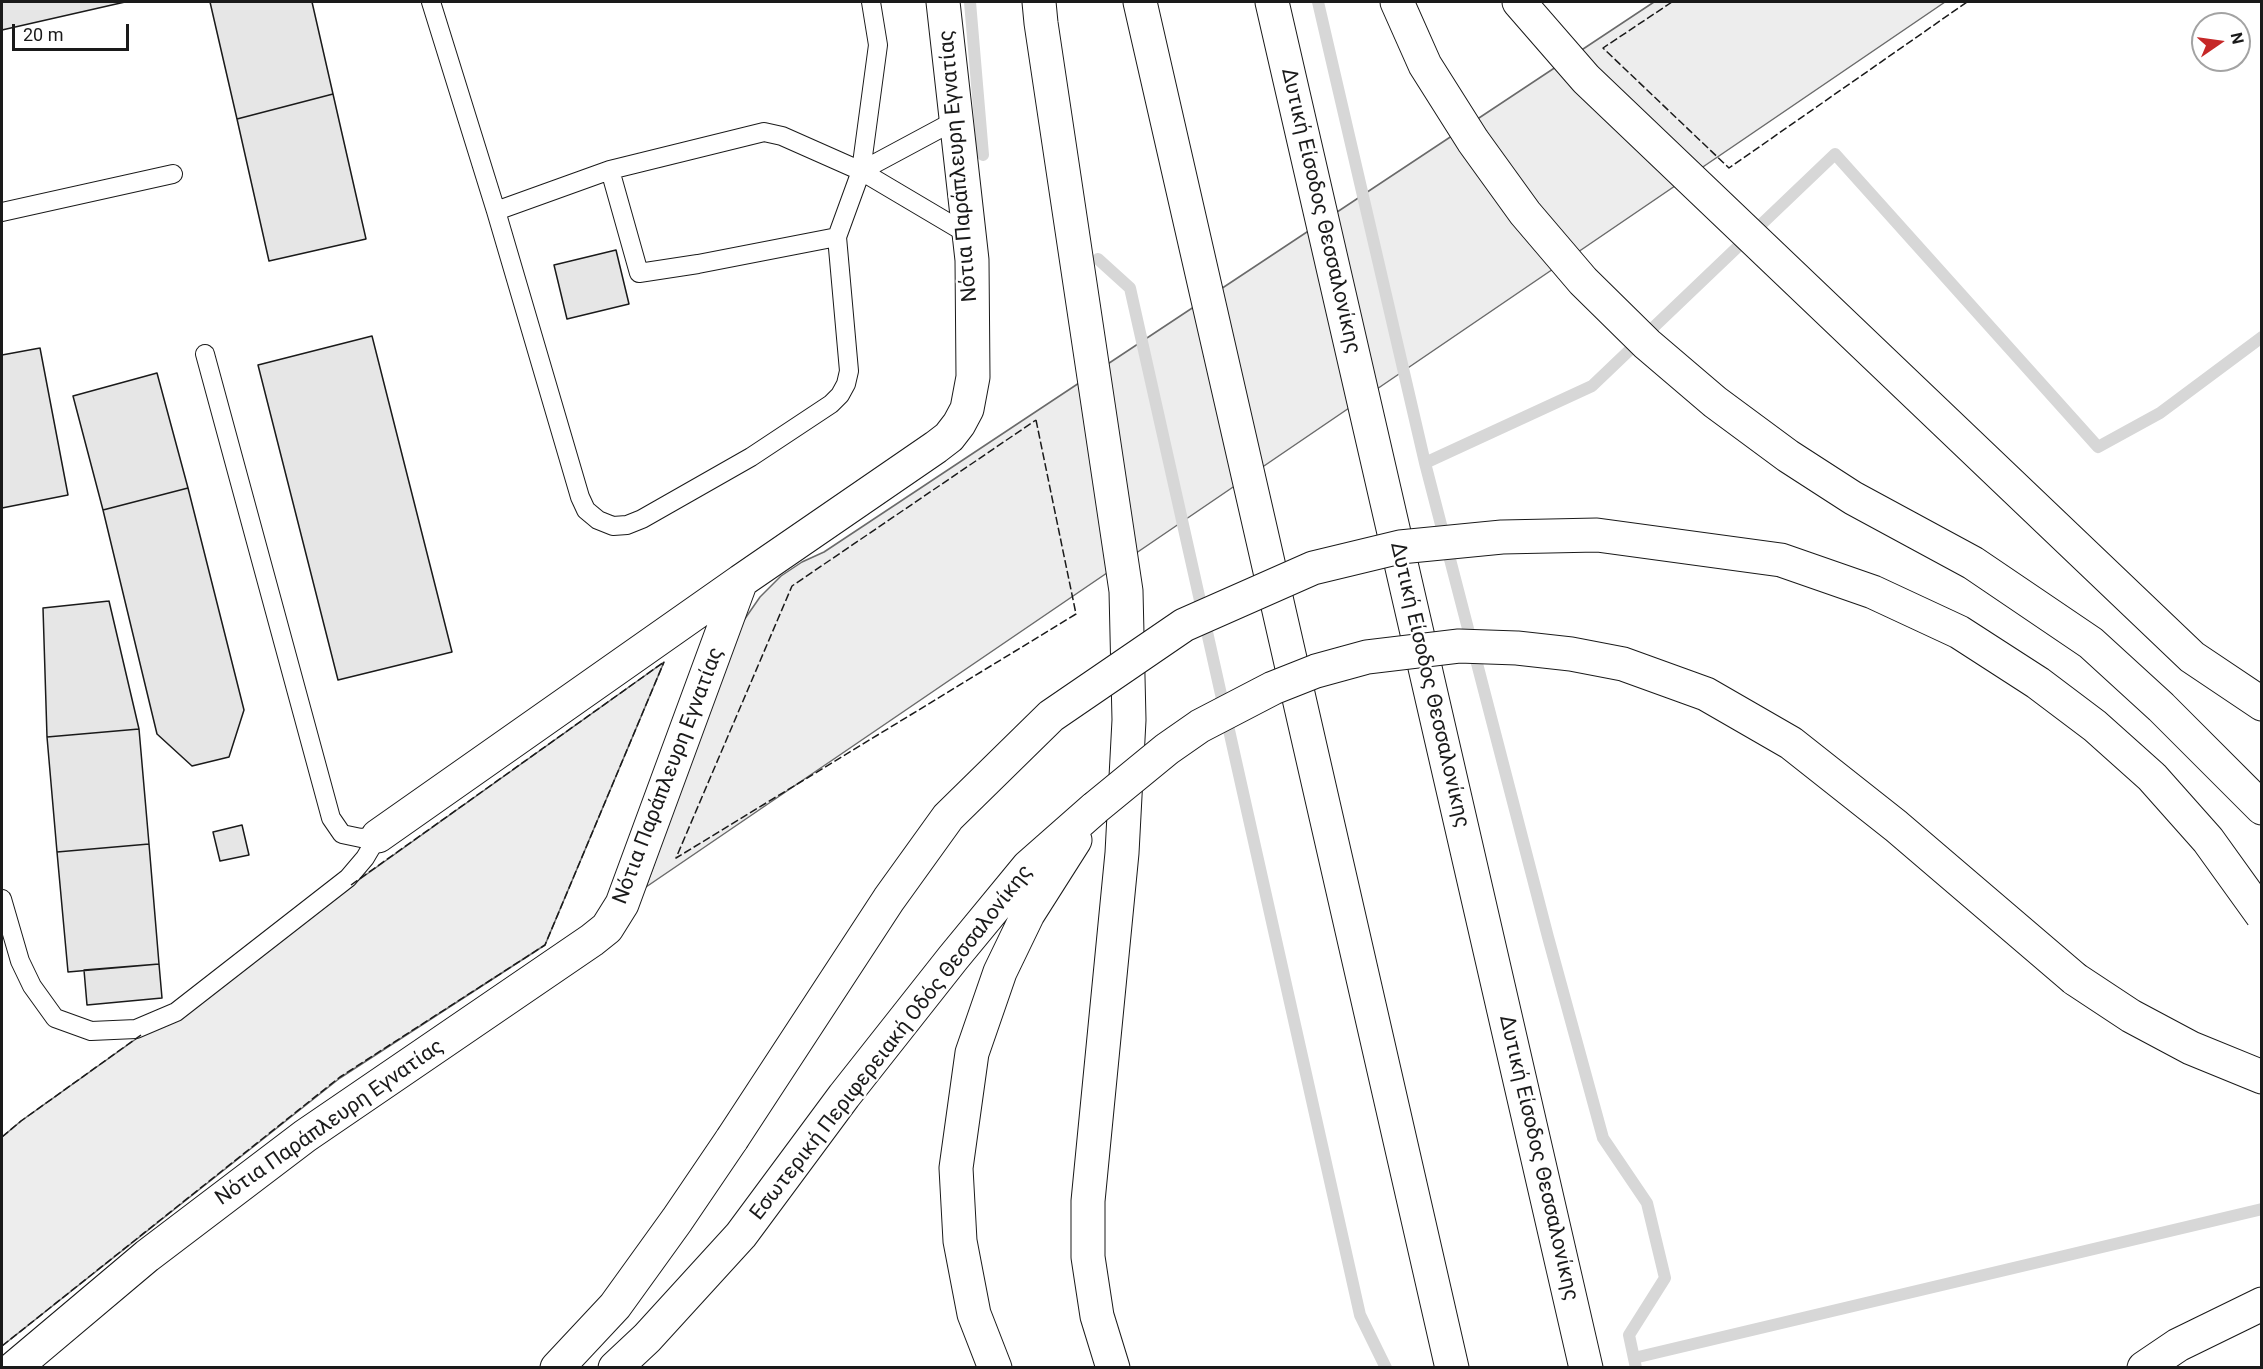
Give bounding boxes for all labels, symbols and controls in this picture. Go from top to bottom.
scale bar [15,12,132,50]
north arrow [2191,12,2251,72]
text: 20 m [23,24,63,45]
street label: Νότια Παράπλευρη Εγνατίας [935,29,983,303]
text: N [2227,31,2248,46]
street label: Δυτική Είσοδος Θεσσαλονίκης [1275,66,1365,356]
street label: Δυτική Είσοδος Θεσσαλονίκης [1384,540,1474,830]
street label: Νότια Παράπλευρη Εγνατίας [608,644,730,908]
street label: Εσωτερική Περιφερειακή Οδός Θεσσαλονίκης [745,860,1039,1226]
street label: Δυτική Είσοδος Θεσσαλονίκης [1493,1013,1583,1303]
street label: Νότια Παράπλευρη Εγνατίας [211,1034,449,1212]

